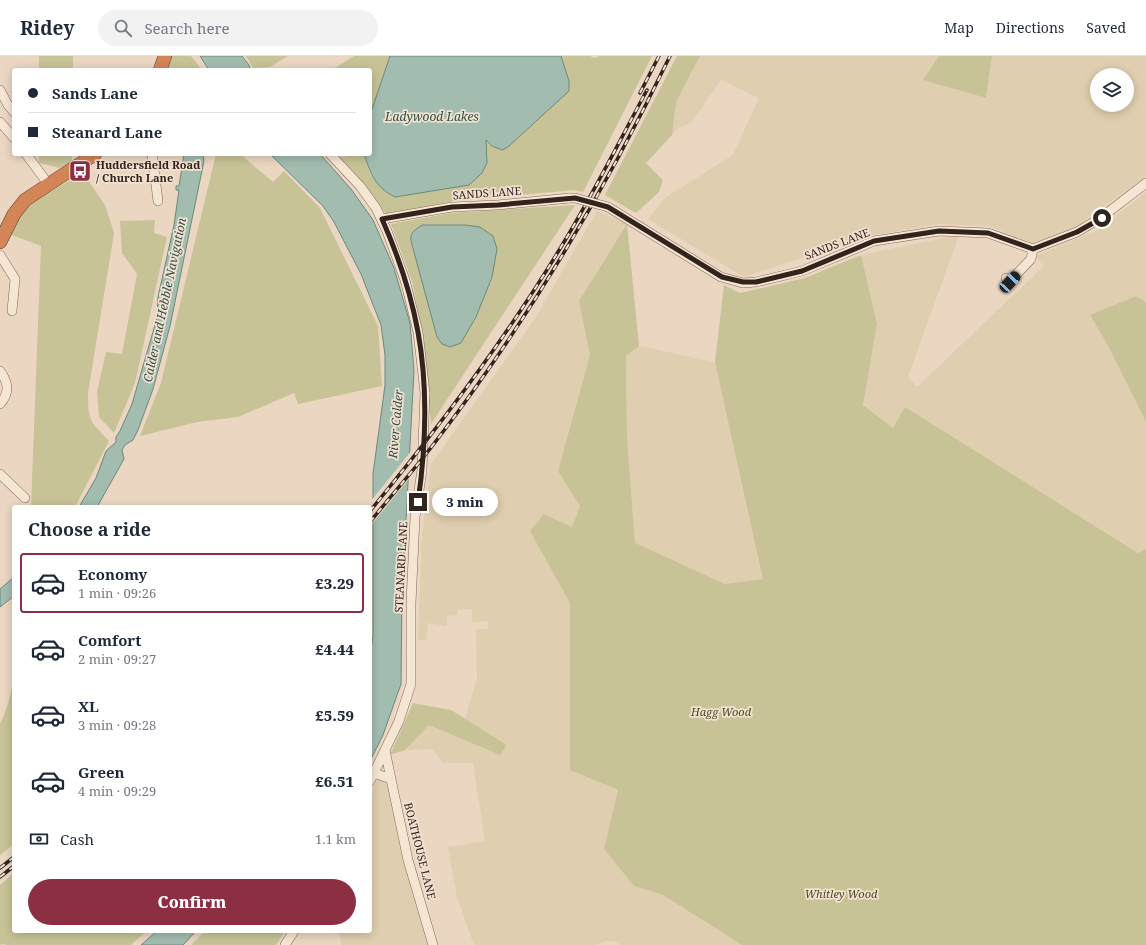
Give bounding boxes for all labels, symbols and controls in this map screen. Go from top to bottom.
search box [98,10,378,46]
text: Ridey [20,15,74,41]
icon: search [112,17,134,39]
text: Search here [144,18,230,38]
text: Map [944,18,974,37]
text: Directions [996,18,1064,37]
text: Saved [1086,18,1126,37]
map controls [1090,68,1134,112]
button: layers [1090,68,1134,112]
text: Sands Lane [52,83,138,103]
water label: Ladywood Lakes [384,108,479,125]
text: Steanard Lane [52,122,162,142]
place label: Huddersfield Road / Church Lane [96,157,200,185]
bus stop icon: Huddersfield Road / Church Lane [67,158,93,184]
street label: SANDS LANE [452,183,522,202]
route start [1093,209,1111,227]
water label: Calder and Hebble Navigation [139,216,190,384]
street label: SANDS LANE [802,224,872,263]
car [997,269,1023,295]
water label: River Calder [384,388,407,460]
callout: 3 min [432,488,498,516]
route end [409,493,427,511]
text: 3 min [446,493,484,511]
text: Choose a ride [28,517,151,541]
street label: STEANARD LANE [391,521,410,613]
text: Economy [78,564,147,584]
icon: car [30,565,66,601]
text: £3.29 [315,573,354,593]
text: 1 min · 09:26 [78,584,156,602]
text: Comfort [78,630,141,650]
icon: car [30,631,66,667]
text: £4.44 [315,639,354,659]
text: 2 min · 09:27 [78,650,156,668]
text: XL [78,696,99,716]
icon: car [30,697,66,733]
park label: Hagg Wood [690,704,752,719]
text: £5.59 [315,705,354,725]
text: 3 min · 09:28 [78,716,156,734]
text: Green [78,762,125,782]
icon: car [30,763,66,799]
text: £6.51 [315,771,354,791]
text: 4 min · 09:29 [78,782,156,800]
street label: BOATHOUSE LANE [401,801,440,901]
icon: cash [28,828,50,850]
text: Cash [60,829,94,849]
text: 1.1 km [315,830,356,848]
button: Confirm [28,879,356,925]
park label: Whitley Wood [805,886,878,901]

